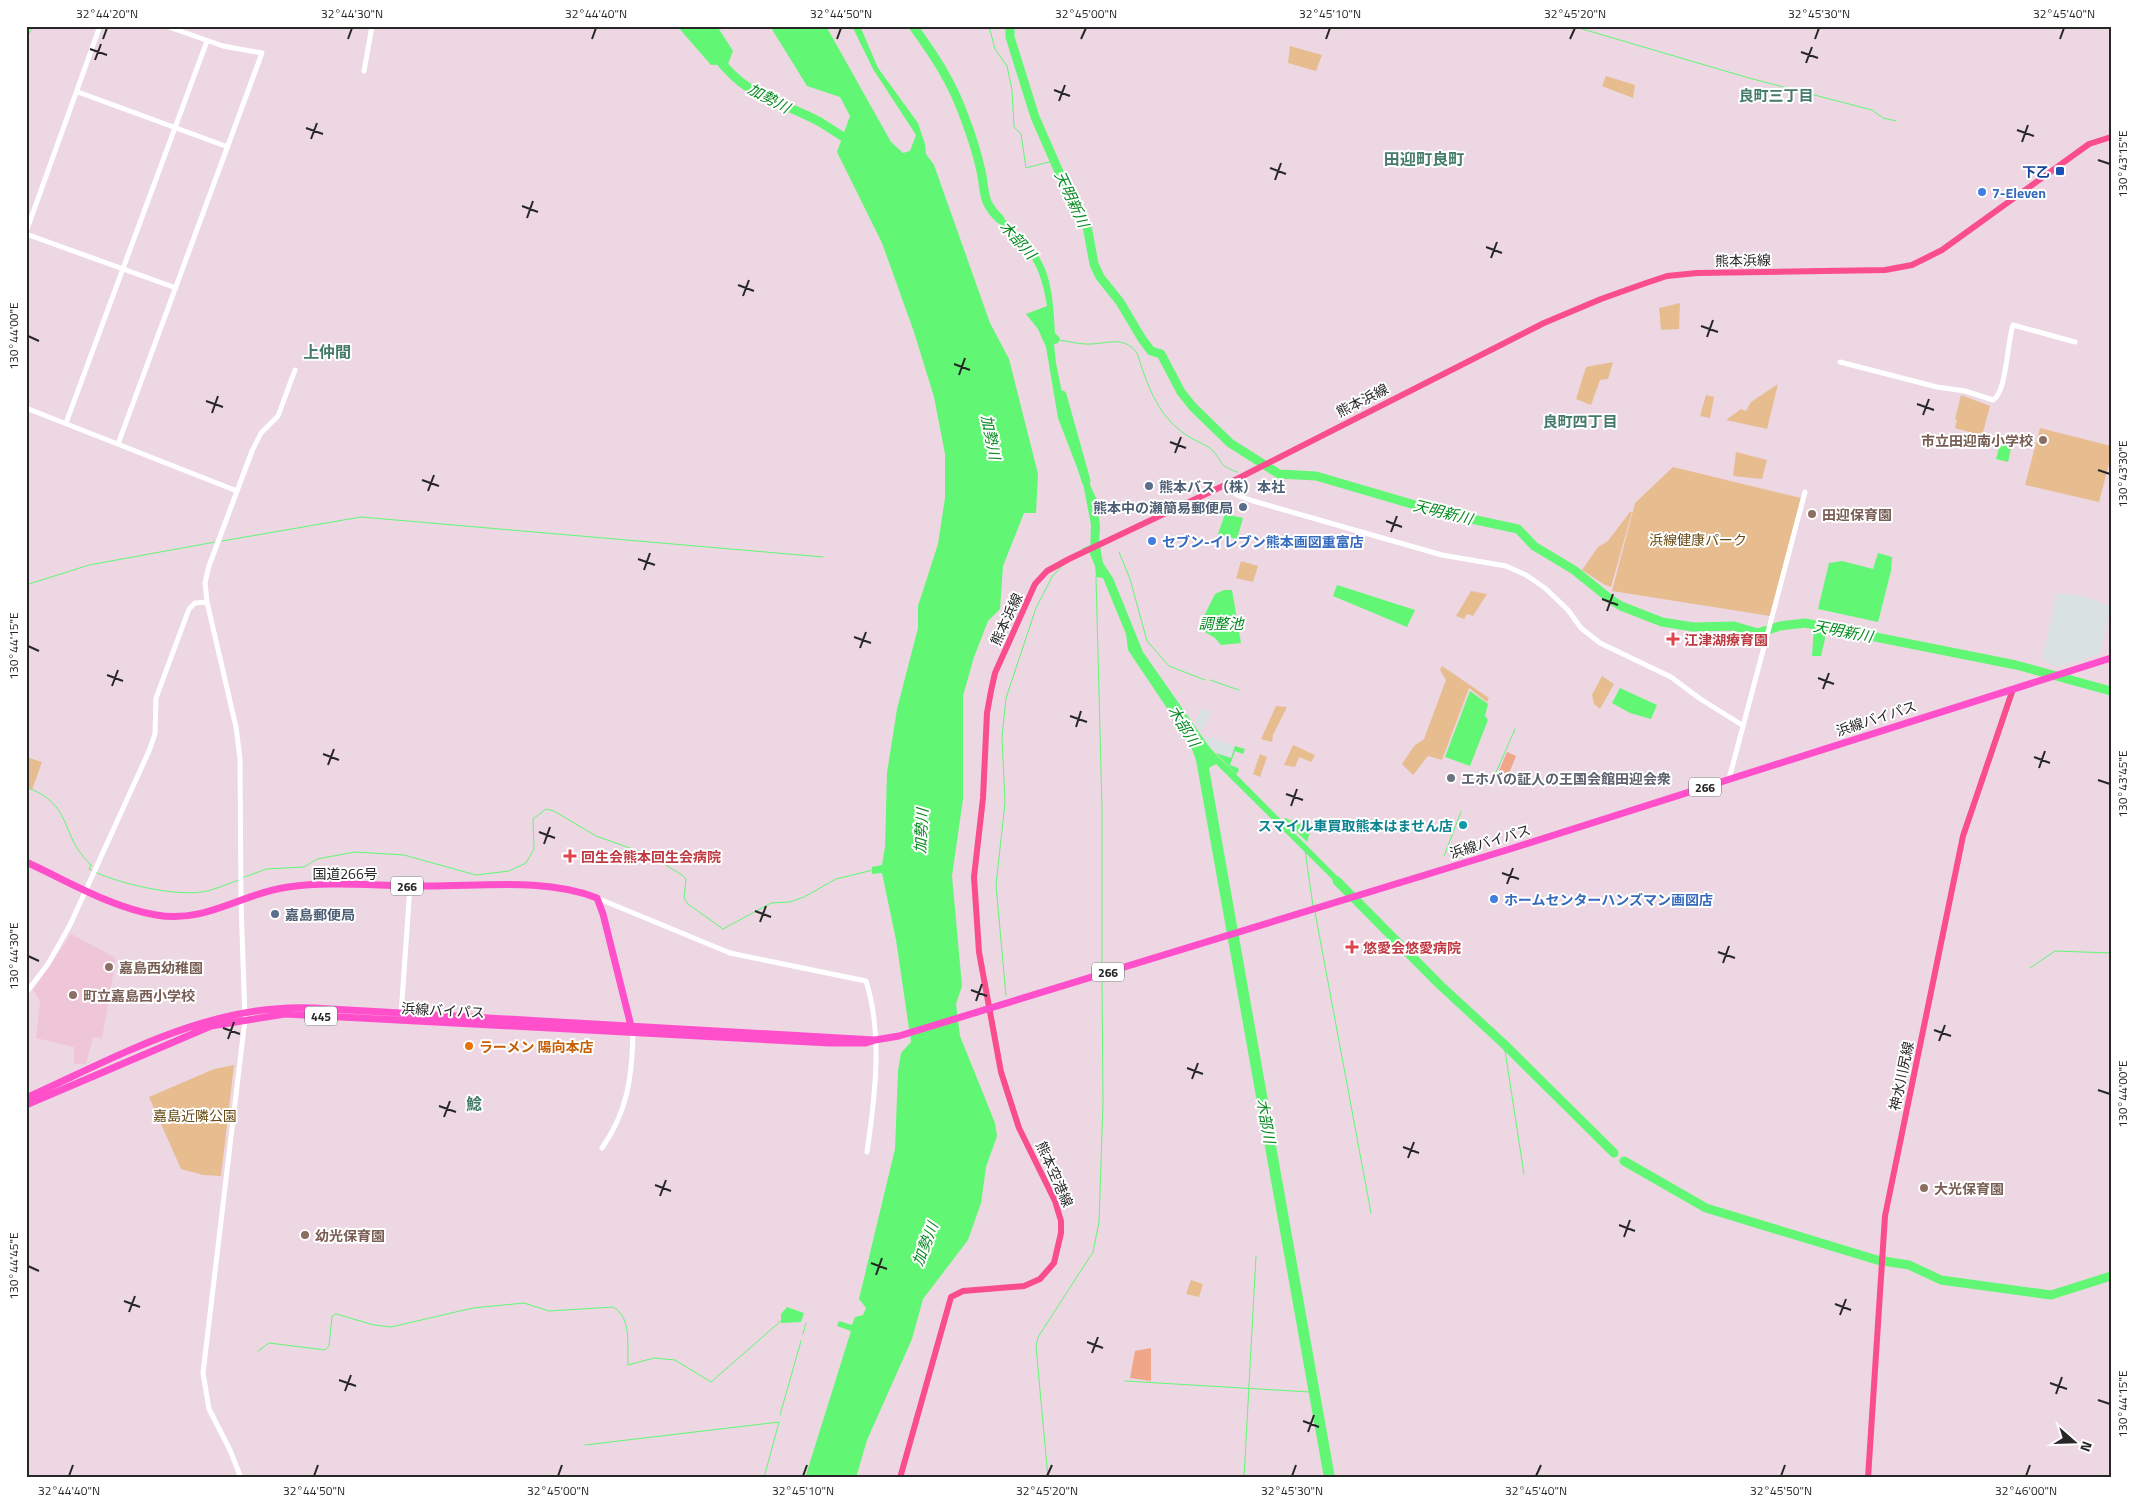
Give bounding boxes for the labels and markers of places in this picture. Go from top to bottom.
place label: 下乙 [2022,161,2050,182]
marker: 下乙 [2054,165,2066,177]
place label: 7-Eleven [1992,182,2046,203]
marker: 7-Eleven [1976,186,1988,198]
place label: 市立田迎南小学校 [1921,430,2033,451]
marker: 市立田迎南小学校 [2037,434,2049,446]
place label: 熊本バス（株）本社 [1159,476,1285,497]
marker: 熊本バス（株）本社 [1143,480,1155,492]
place label: 熊本中の瀬簡易郵便局 [1093,497,1233,518]
marker: 熊本中の瀬簡易郵便局 [1237,501,1249,513]
place label: 田迎保育園 [1822,504,1892,525]
marker: 田迎保育園 [1806,508,1818,520]
place label: セブン-イレブン熊本画図重富店 [1162,531,1364,552]
marker: セブン-イレブン熊本画図重富店 [1146,535,1158,547]
place label: 江津湖療育園 [1684,629,1768,650]
marker: 江津湖療育園 [1666,632,1680,646]
place label: エホバの証人の王国会館田迎会衆 [1461,768,1671,789]
marker: エホバの証人の王国会館田迎会衆 [1445,772,1457,784]
place label: スマイル車買取熊本はません店 [1258,815,1453,836]
marker: スマイル車買取熊本はません店 [1457,819,1469,831]
place label: 回生会熊本回生会病院 [581,846,721,867]
marker: 回生会熊本回生会病院 [563,849,577,863]
place label: ホームセンターハンズマン画図店 [1504,889,1713,910]
marker: ホームセンターハンズマン画図店 [1488,893,1500,905]
place label: 嘉島郵便局 [285,904,355,925]
marker: 嘉島郵便局 [269,908,281,920]
place label: 悠愛会悠愛病院 [1363,937,1461,958]
marker: 悠愛会悠愛病院 [1345,940,1359,954]
place label: 嘉島西幼稚園 [119,957,203,978]
marker: 嘉島西幼稚園 [103,961,115,973]
place label: 町立嘉島西小学校 [83,985,195,1006]
marker: 町立嘉島西小学校 [67,989,79,1001]
place label: ラーメン 陽向本店 [479,1036,594,1057]
marker: ラーメン 陽向本店 [463,1040,475,1052]
place label: 大光保育園 [1934,1178,2004,1199]
marker: 大光保育園 [1918,1182,1930,1194]
place label: 幼光保育園 [315,1225,385,1246]
marker: 幼光保育園 [299,1229,311,1241]

